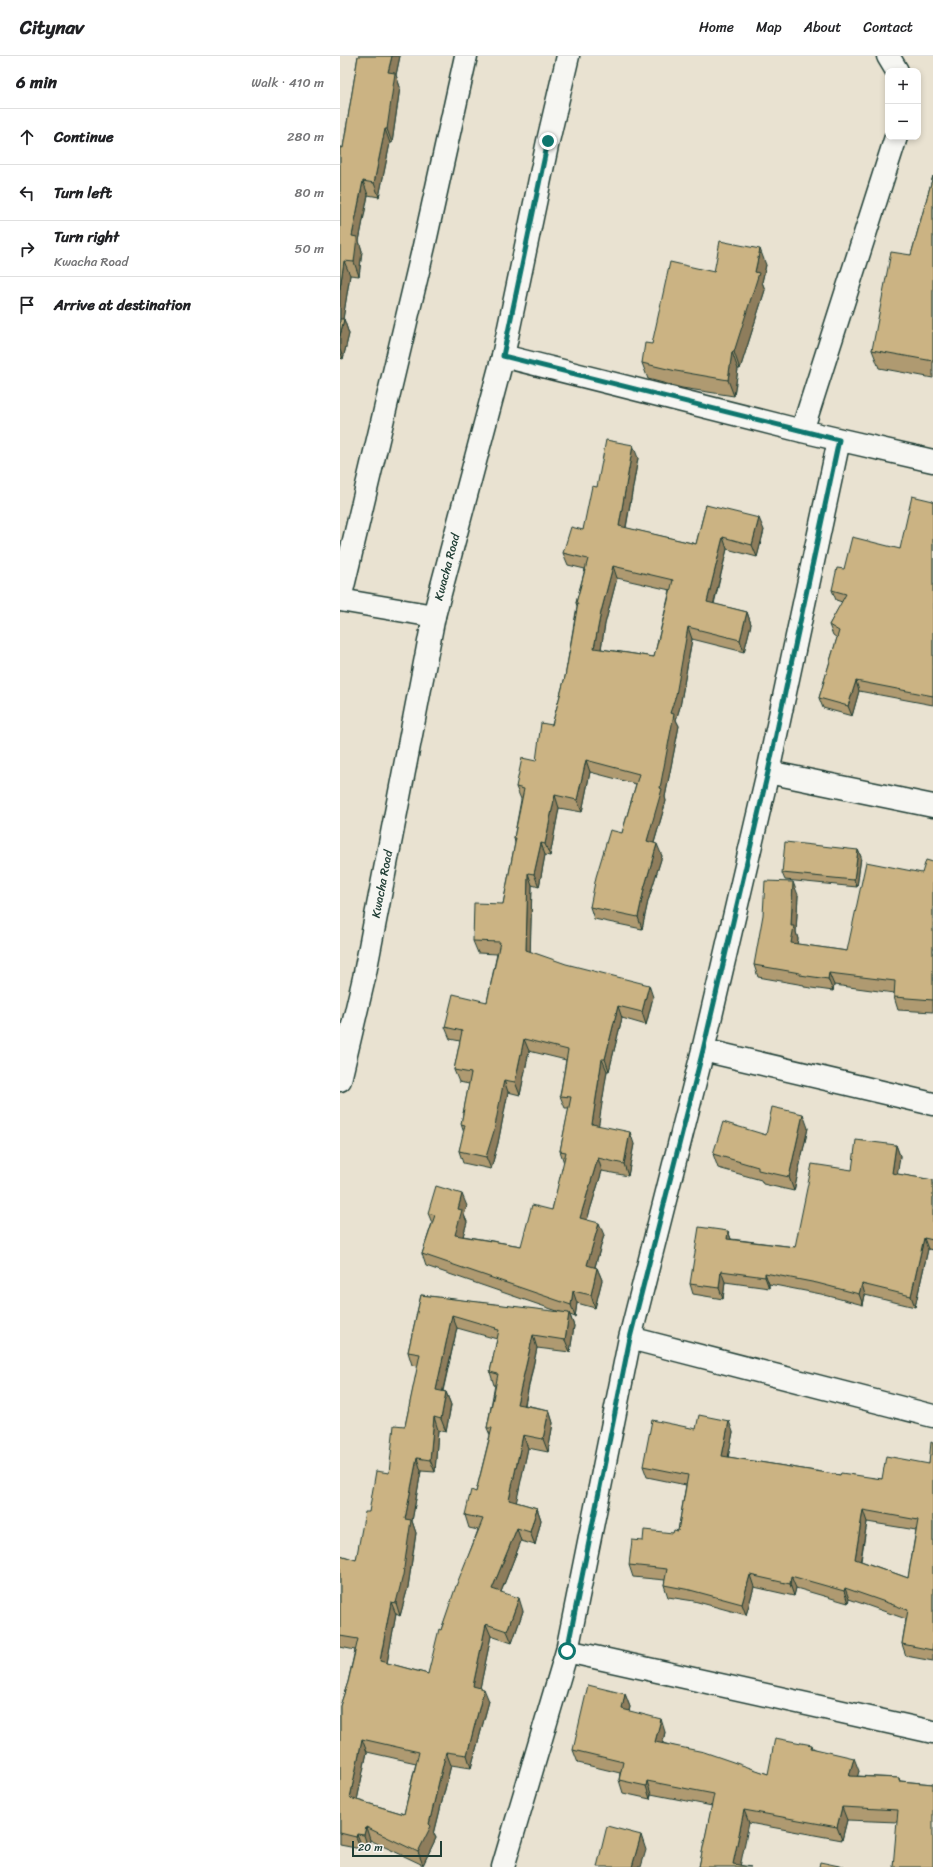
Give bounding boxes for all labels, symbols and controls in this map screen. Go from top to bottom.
text: Citynav [20,11,84,44]
text: Home [699,15,734,40]
text: Map [756,15,782,40]
text: About [804,15,841,40]
text: Contact [863,15,913,40]
text: 6 min [16,67,57,97]
map controls [885,68,921,140]
button: + [885,68,921,104]
text: Walk · 410 m [251,71,324,94]
button: − [885,104,921,140]
text: Continue [54,124,114,150]
text: 280 m [287,125,324,148]
icon: ahead [16,126,38,148]
route end [539,132,557,150]
text: Turn left [54,180,112,206]
text: 80 m [295,181,324,204]
icon: left [16,182,38,204]
text: Turn right [54,224,119,250]
text: 50 m [294,237,324,260]
icon: right [16,238,38,260]
text: Kwacha Road [54,250,128,273]
text: Arrive at destination [54,292,191,318]
icon: arrive [16,294,38,316]
street label: Kwacha Road [427,529,467,603]
street label: Kwacha Road [365,847,400,920]
route start [558,1642,576,1660]
text: 20 m [358,1838,383,1857]
scale bar [352,1839,442,1858]

